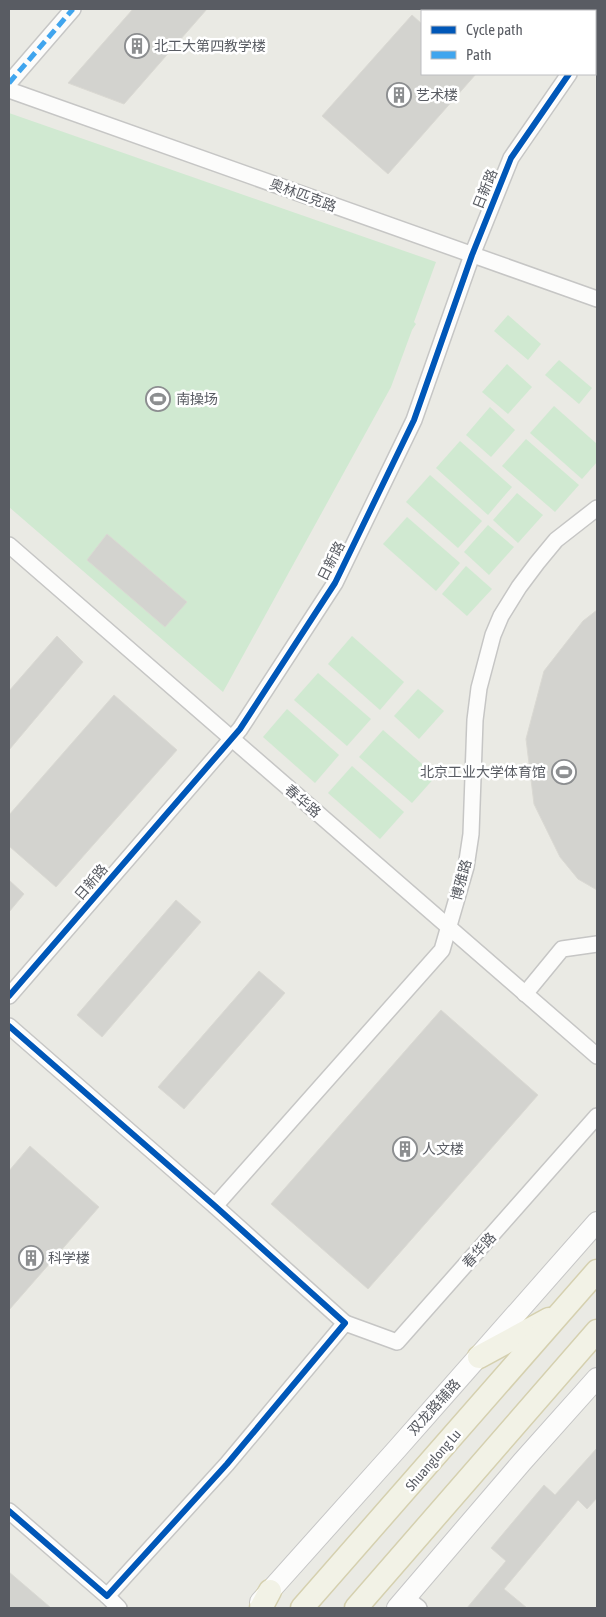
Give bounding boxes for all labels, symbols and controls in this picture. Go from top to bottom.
legend [421,10,596,75]
text: Cycle path [466,21,523,38]
building icon: 北工大第四教学楼 [124,33,150,59]
place label: 北工大第四教学楼 [154,38,266,54]
text: Path [466,46,492,63]
building icon: 艺术楼 [386,82,412,108]
place label: 艺术楼 [416,87,458,103]
street label: 日新路 [470,167,500,211]
street label: 奥林匹克路 [267,176,339,214]
sports icon: 南操场 [145,386,171,412]
place label: 南操场 [176,391,218,407]
street label: 日新路 [314,539,348,583]
sports icon: 北京工业大学体育馆 [551,759,577,785]
place label: 北京工业大学体育馆 [420,764,546,780]
street label: 春华路 [282,781,324,821]
street label: 博雅路 [448,858,474,902]
street label: 日新路 [71,861,111,903]
building icon: 人文楼 [392,1136,418,1162]
place label: 人文楼 [422,1141,464,1157]
street label: 春华路 [459,1229,499,1271]
building icon: 科学楼 [18,1245,44,1271]
place label: 科学楼 [48,1250,90,1266]
street label: 双龙路辅路 [405,1376,463,1438]
street label: Shuanglong Lu [402,1426,464,1494]

